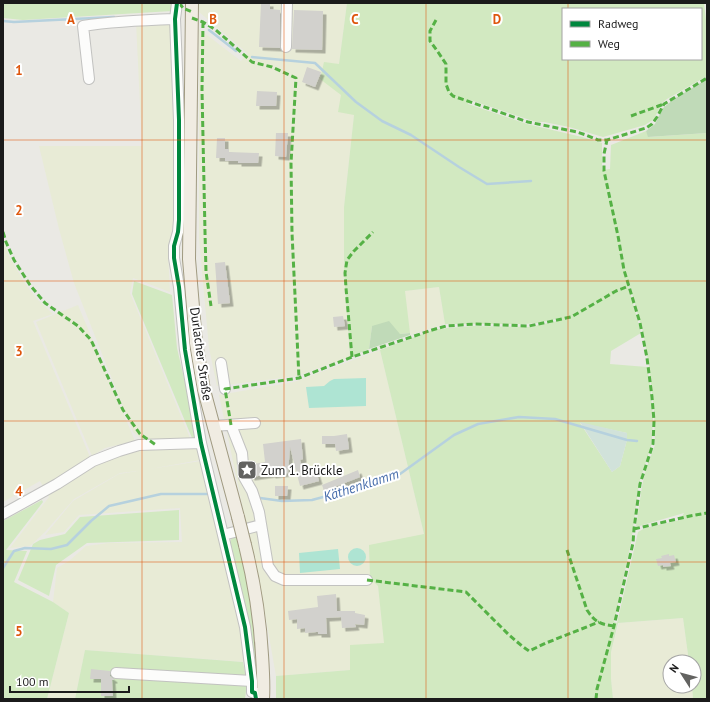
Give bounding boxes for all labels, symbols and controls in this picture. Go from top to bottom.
legend [562,8,702,60]
text: A [67,11,75,28]
text: B [209,11,217,28]
text: C [351,11,359,28]
text: D [493,11,501,28]
text: Radweg [598,16,639,31]
text: Weg [598,36,620,51]
text: 1 [15,62,23,79]
text: 2 [15,202,23,219]
street label: Durlacher Straße [186,306,216,402]
text: 3 [15,343,23,360]
place icon: Zum 1. Brückle [236,459,258,481]
place label: Zum 1. Brückle [261,462,343,479]
water label: Käthenklamm [321,464,401,506]
text: 4 [15,483,23,500]
text: 5 [15,623,23,640]
north arrow [662,654,702,694]
text: N [666,661,682,675]
scale bar [10,668,129,694]
text: 100 m [16,674,49,689]

